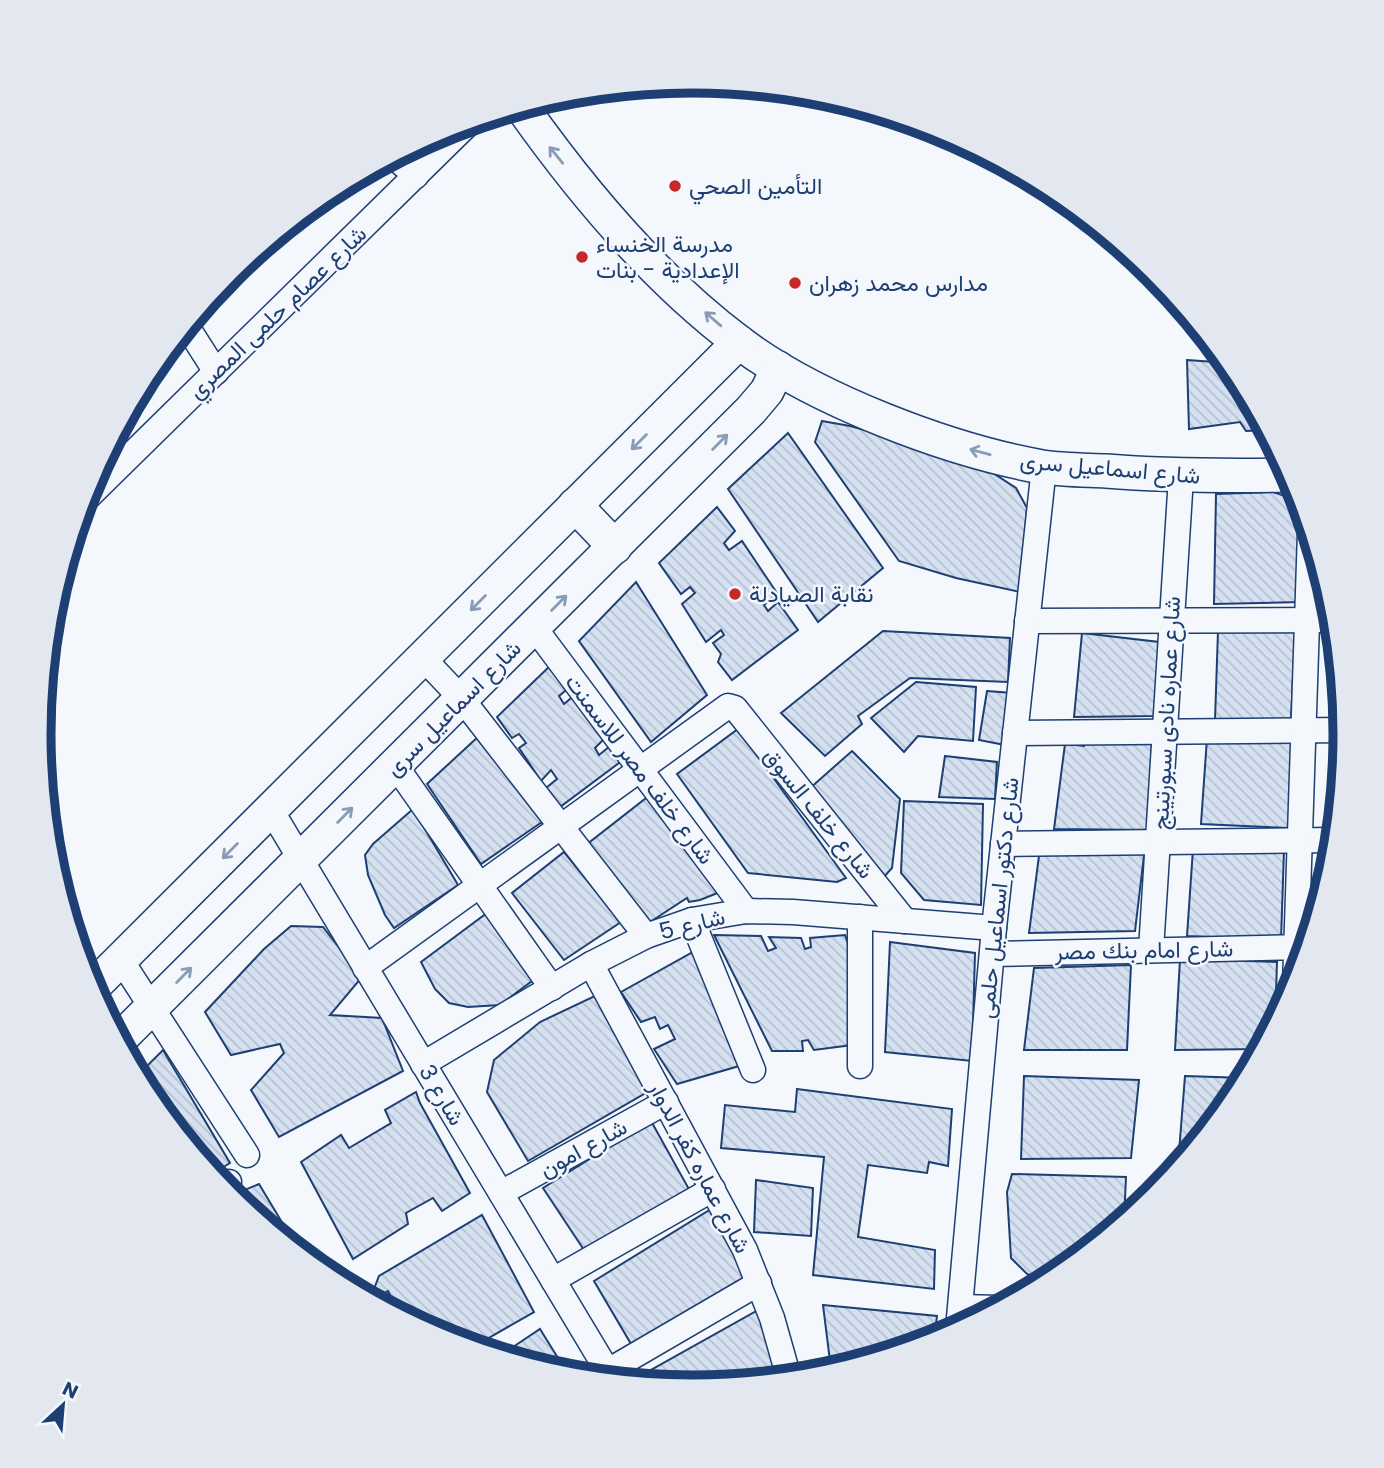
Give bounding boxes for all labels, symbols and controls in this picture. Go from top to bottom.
one-way arrow [549,146,564,165]
place label: التأمين الصحي [689,170,822,205]
marker: التأمين الصحي [667,178,683,194]
street label: شارع عصام حلمى المصري [181,218,376,408]
place label: مدرسة الخنساء الإعدادية - بنات [596,228,740,286]
marker: مدرسة الخنساء الإعدادية - بنات [574,249,590,265]
place label: مدارس محمد زهران [809,267,988,299]
marker: مدارس محمد زهران [787,275,803,291]
one-way arrow [704,311,722,327]
one-way arrow [711,433,728,450]
one-way arrow [630,434,647,451]
street label: شارع اسماعيل سرى [1018,444,1202,492]
one-way arrow [969,445,992,458]
place label: نقابة الصيادلة [749,578,874,610]
marker: نقابة الصيادلة [727,586,743,602]
one-way arrow [550,594,567,611]
one-way arrow [469,595,486,612]
street label: شارع عماره نادى سبورتينج [1144,595,1188,831]
street label: شارع اسماعيل سرى [378,633,528,783]
street label: شارع خلف مصر للاسمنت [558,667,722,871]
street label: شارع خلف السوق [756,741,882,885]
street label: شارع دكتور اسماعيل حلمى [969,776,1027,1020]
one-way arrow [337,806,354,823]
one-way arrow [222,842,239,859]
street label: شارع 5 [656,900,728,948]
street label: شارع امام بنك مصر [1054,932,1233,968]
one-way arrow [176,967,193,984]
street label: شارع 3 [411,1058,473,1132]
street label: شارع عماره كفر الدوار [641,1074,759,1259]
street label: شارع امون [533,1111,633,1185]
north arrow [28,1370,98,1440]
text: N [58,1375,83,1405]

